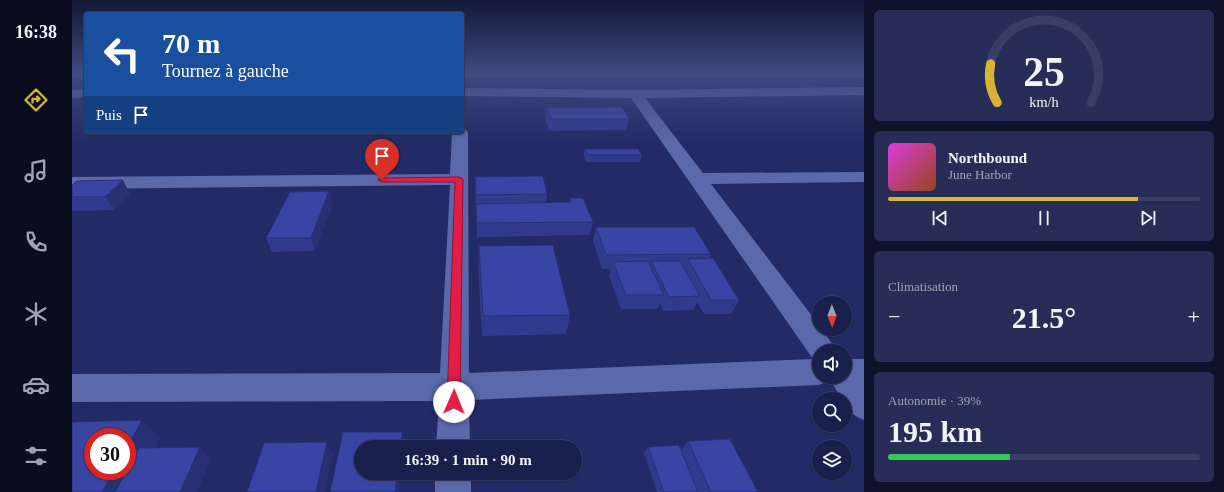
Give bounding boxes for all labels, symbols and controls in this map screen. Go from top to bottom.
text: 16:38 [15,22,57,42]
icon: left [96,28,148,80]
text: 70 m [162,28,220,59]
text: 25 [1023,49,1065,95]
text: Tournez à gauche [162,61,289,81]
icon: directions [22,86,50,114]
text: km/h [1029,94,1059,110]
icon: arrive [130,104,152,126]
text: Puis [96,107,122,123]
pin [365,139,399,180]
icon: arrive [371,145,393,167]
text: Northbound [948,150,1027,166]
icon: music [22,157,50,185]
text: June Harbor [948,167,1012,182]
icon: previous [929,207,951,229]
icon: pause [1033,207,1055,229]
icon: next [1137,207,1159,229]
icon: phone [22,228,50,256]
text: Climatisation [888,279,958,294]
north arrow [812,296,852,336]
map controls [812,296,852,480]
icon: climate [22,300,50,328]
text: 21.5° [1012,301,1076,334]
text: − [888,304,900,329]
text: + [1188,304,1200,329]
button: sound [812,344,852,384]
icon: car [22,371,50,399]
position arrow [433,381,475,423]
button: search [812,392,852,432]
text: Autonomie · 39% [888,393,981,408]
text: 195 km [888,415,982,448]
speed limit sign: 30 [84,428,136,480]
button: layers [812,440,852,480]
icon: filters [22,442,50,470]
text: 16:39 · 1 min · 90 m [404,452,532,468]

